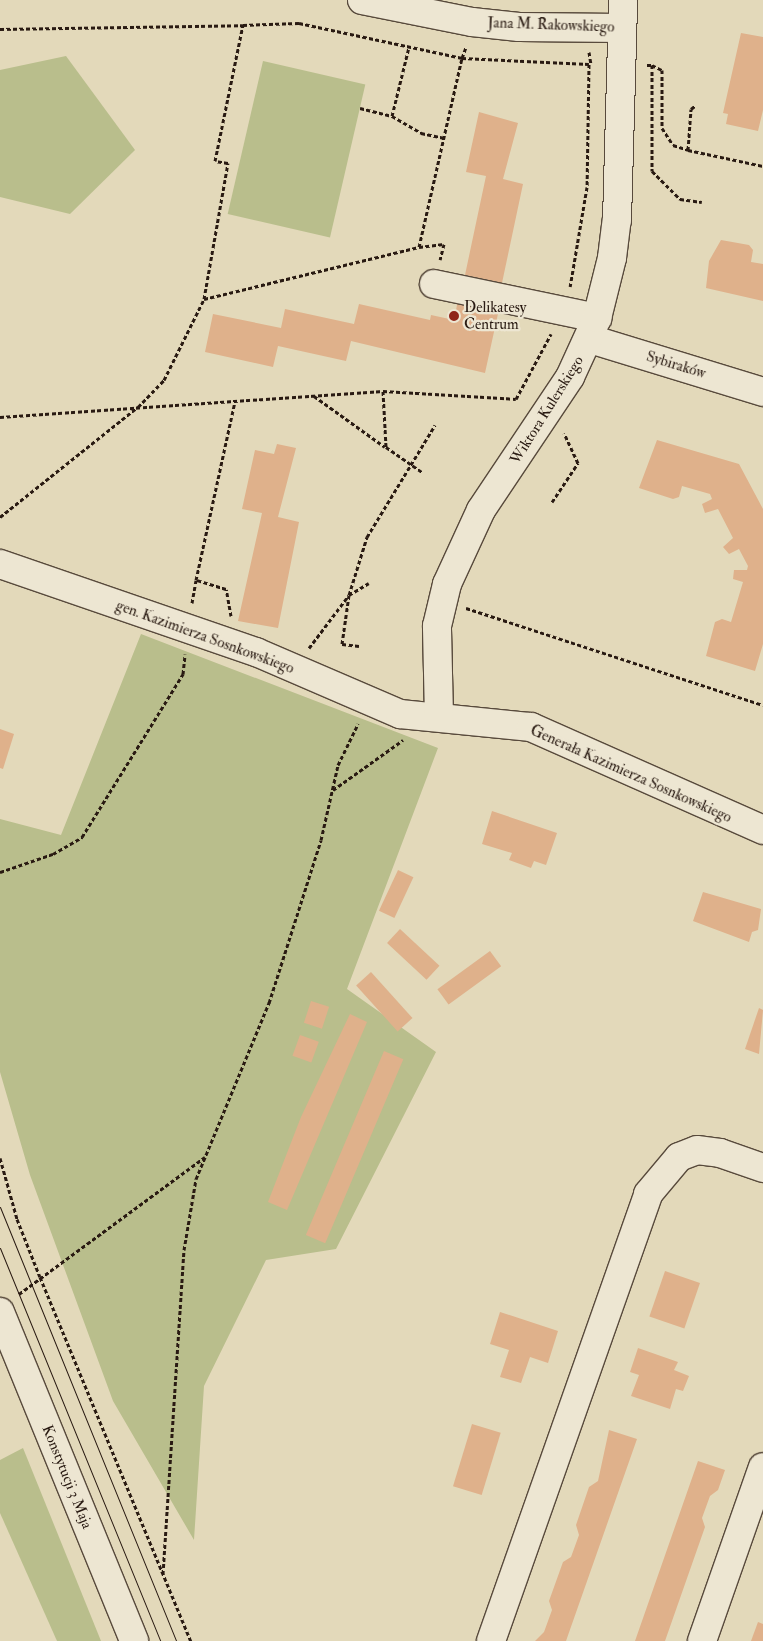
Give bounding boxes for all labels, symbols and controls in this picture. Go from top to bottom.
street label: Jana M. Rakowskiego [487,14,615,36]
place label: Delikatesy Centrum [464,298,526,333]
marker: Delikatesy Centrum [448,310,460,322]
street label: Sybiraków [644,347,708,383]
street label: Wiktora Kulerskiego [507,353,587,467]
street label: gen. Kazimierza Sosnkowskiego [113,596,297,678]
street label: Generała Kazimierza Sosnkowskiego [528,721,734,827]
street label: Konstytucji 3 Maja [38,1423,96,1531]

